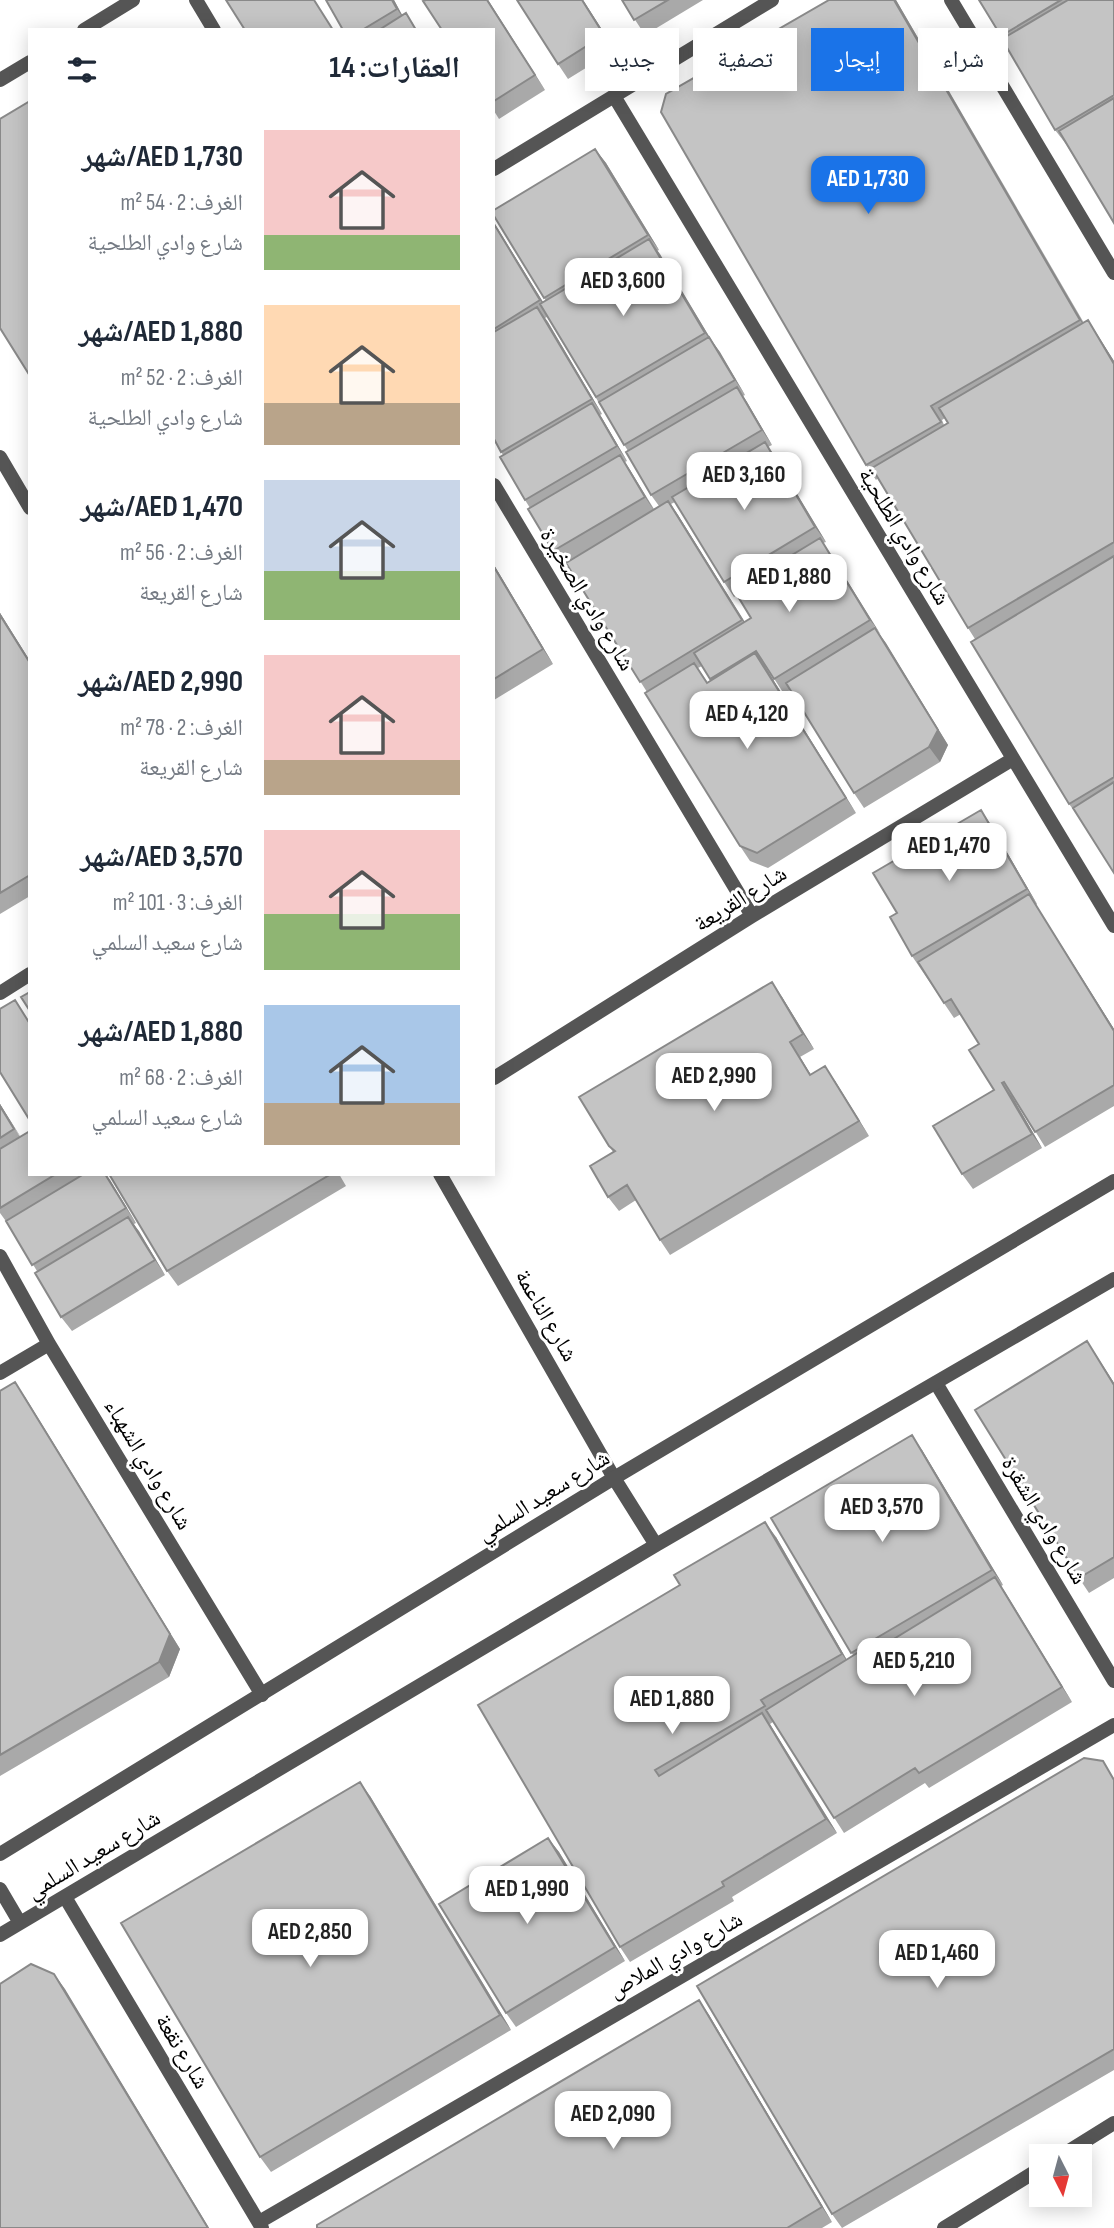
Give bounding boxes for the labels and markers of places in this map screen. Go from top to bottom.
pin: AED 1,730 [788,156,948,216]
pin: AED 3,600 [543,258,703,318]
pin: AED 3,160 [664,452,824,512]
pin: AED 1,880 [709,554,869,614]
pin: AED 4,120 [667,692,827,751]
pin: AED 1,470 [869,824,1029,883]
pin: AED 2,990 [634,1054,794,1113]
pin: AED 3,570 [802,1484,962,1544]
pin: AED 5,210 [834,1638,994,1698]
pin: AED 1,880 [592,1676,752,1736]
pin: AED 1,990 [447,1867,607,1926]
pin: AED 2,850 [230,1910,390,1969]
pin: AED 1,460 [857,1930,1017,1990]
pin: AED 2,090 [533,2092,693,2151]

